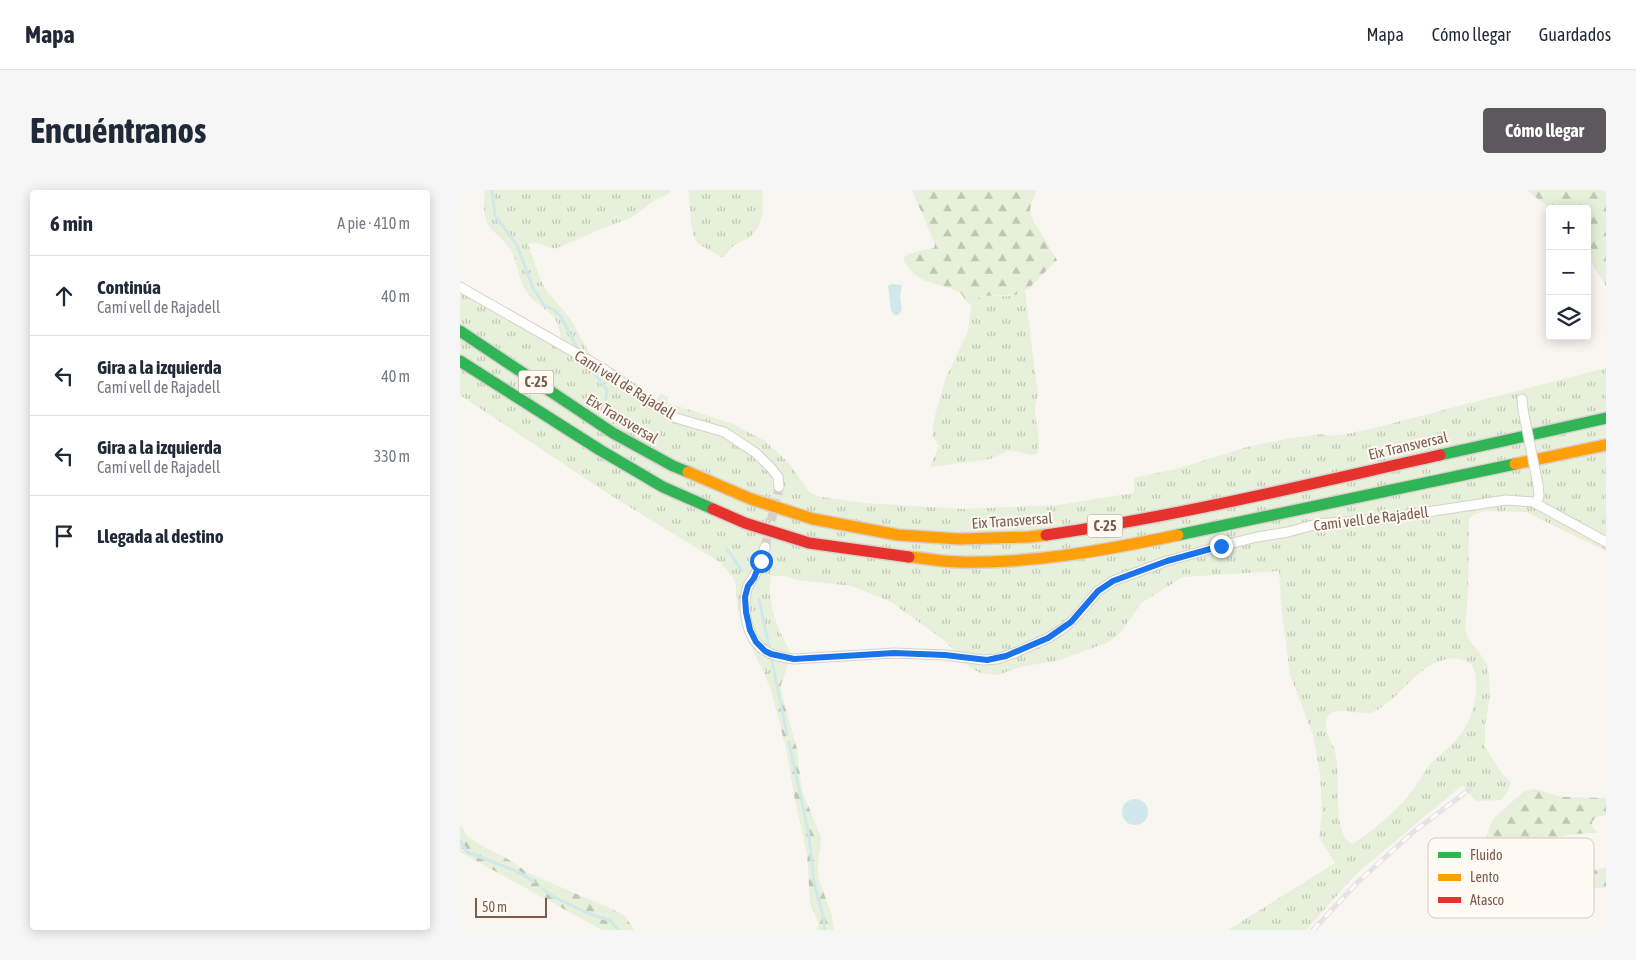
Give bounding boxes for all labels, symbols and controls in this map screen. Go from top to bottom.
text: Mapa [25,21,75,48]
text: Mapa [1366,24,1404,45]
text: Cómo llegar [1432,24,1511,45]
text: Guardados [1539,24,1611,45]
button: Cómo llegar [1483,108,1606,153]
text: Encuéntranos [30,110,206,150]
map controls [1546,205,1591,340]
button: + [1546,205,1591,250]
text: 6 min [50,211,93,235]
text: A pie · 410 m [337,214,410,232]
button: − [1546,250,1591,295]
text: Continúa [97,276,161,298]
icon: ahead [50,282,78,310]
text: 40 m [381,287,410,305]
button: layers [1546,295,1591,340]
text: Camí vell de Rajadell [97,298,220,316]
street label: Camí vell de Rajadell [572,347,679,422]
text: Gira a la izquierda [97,356,222,378]
icon: left [50,362,78,390]
text: 40 m [381,367,410,385]
road number: C-25 [518,370,554,393]
text: Camí vell de Rajadell [97,378,220,396]
street label: Eix Transversal [583,390,661,447]
street label: Eix Transversal [1367,428,1449,463]
text: Gira a la izquierda [97,436,222,458]
icon: left [50,442,78,470]
text: 330 m [374,447,410,465]
text: Camí vell de Rajadell [97,458,220,476]
street label: Camí vell de Rajadell [1313,503,1429,534]
street label: Eix Transversal [971,509,1053,532]
road number: C-25 [1088,514,1122,538]
icon: arrive [50,522,78,550]
text: Llegada al destino [97,525,224,547]
route end [1210,535,1233,558]
route start [750,550,773,573]
legend [1428,838,1594,918]
text: Fluido [1470,847,1503,863]
text: Lento [1470,869,1499,885]
text: Atasco [1470,892,1504,908]
scale bar [475,895,548,918]
text: 50 m [482,899,507,915]

